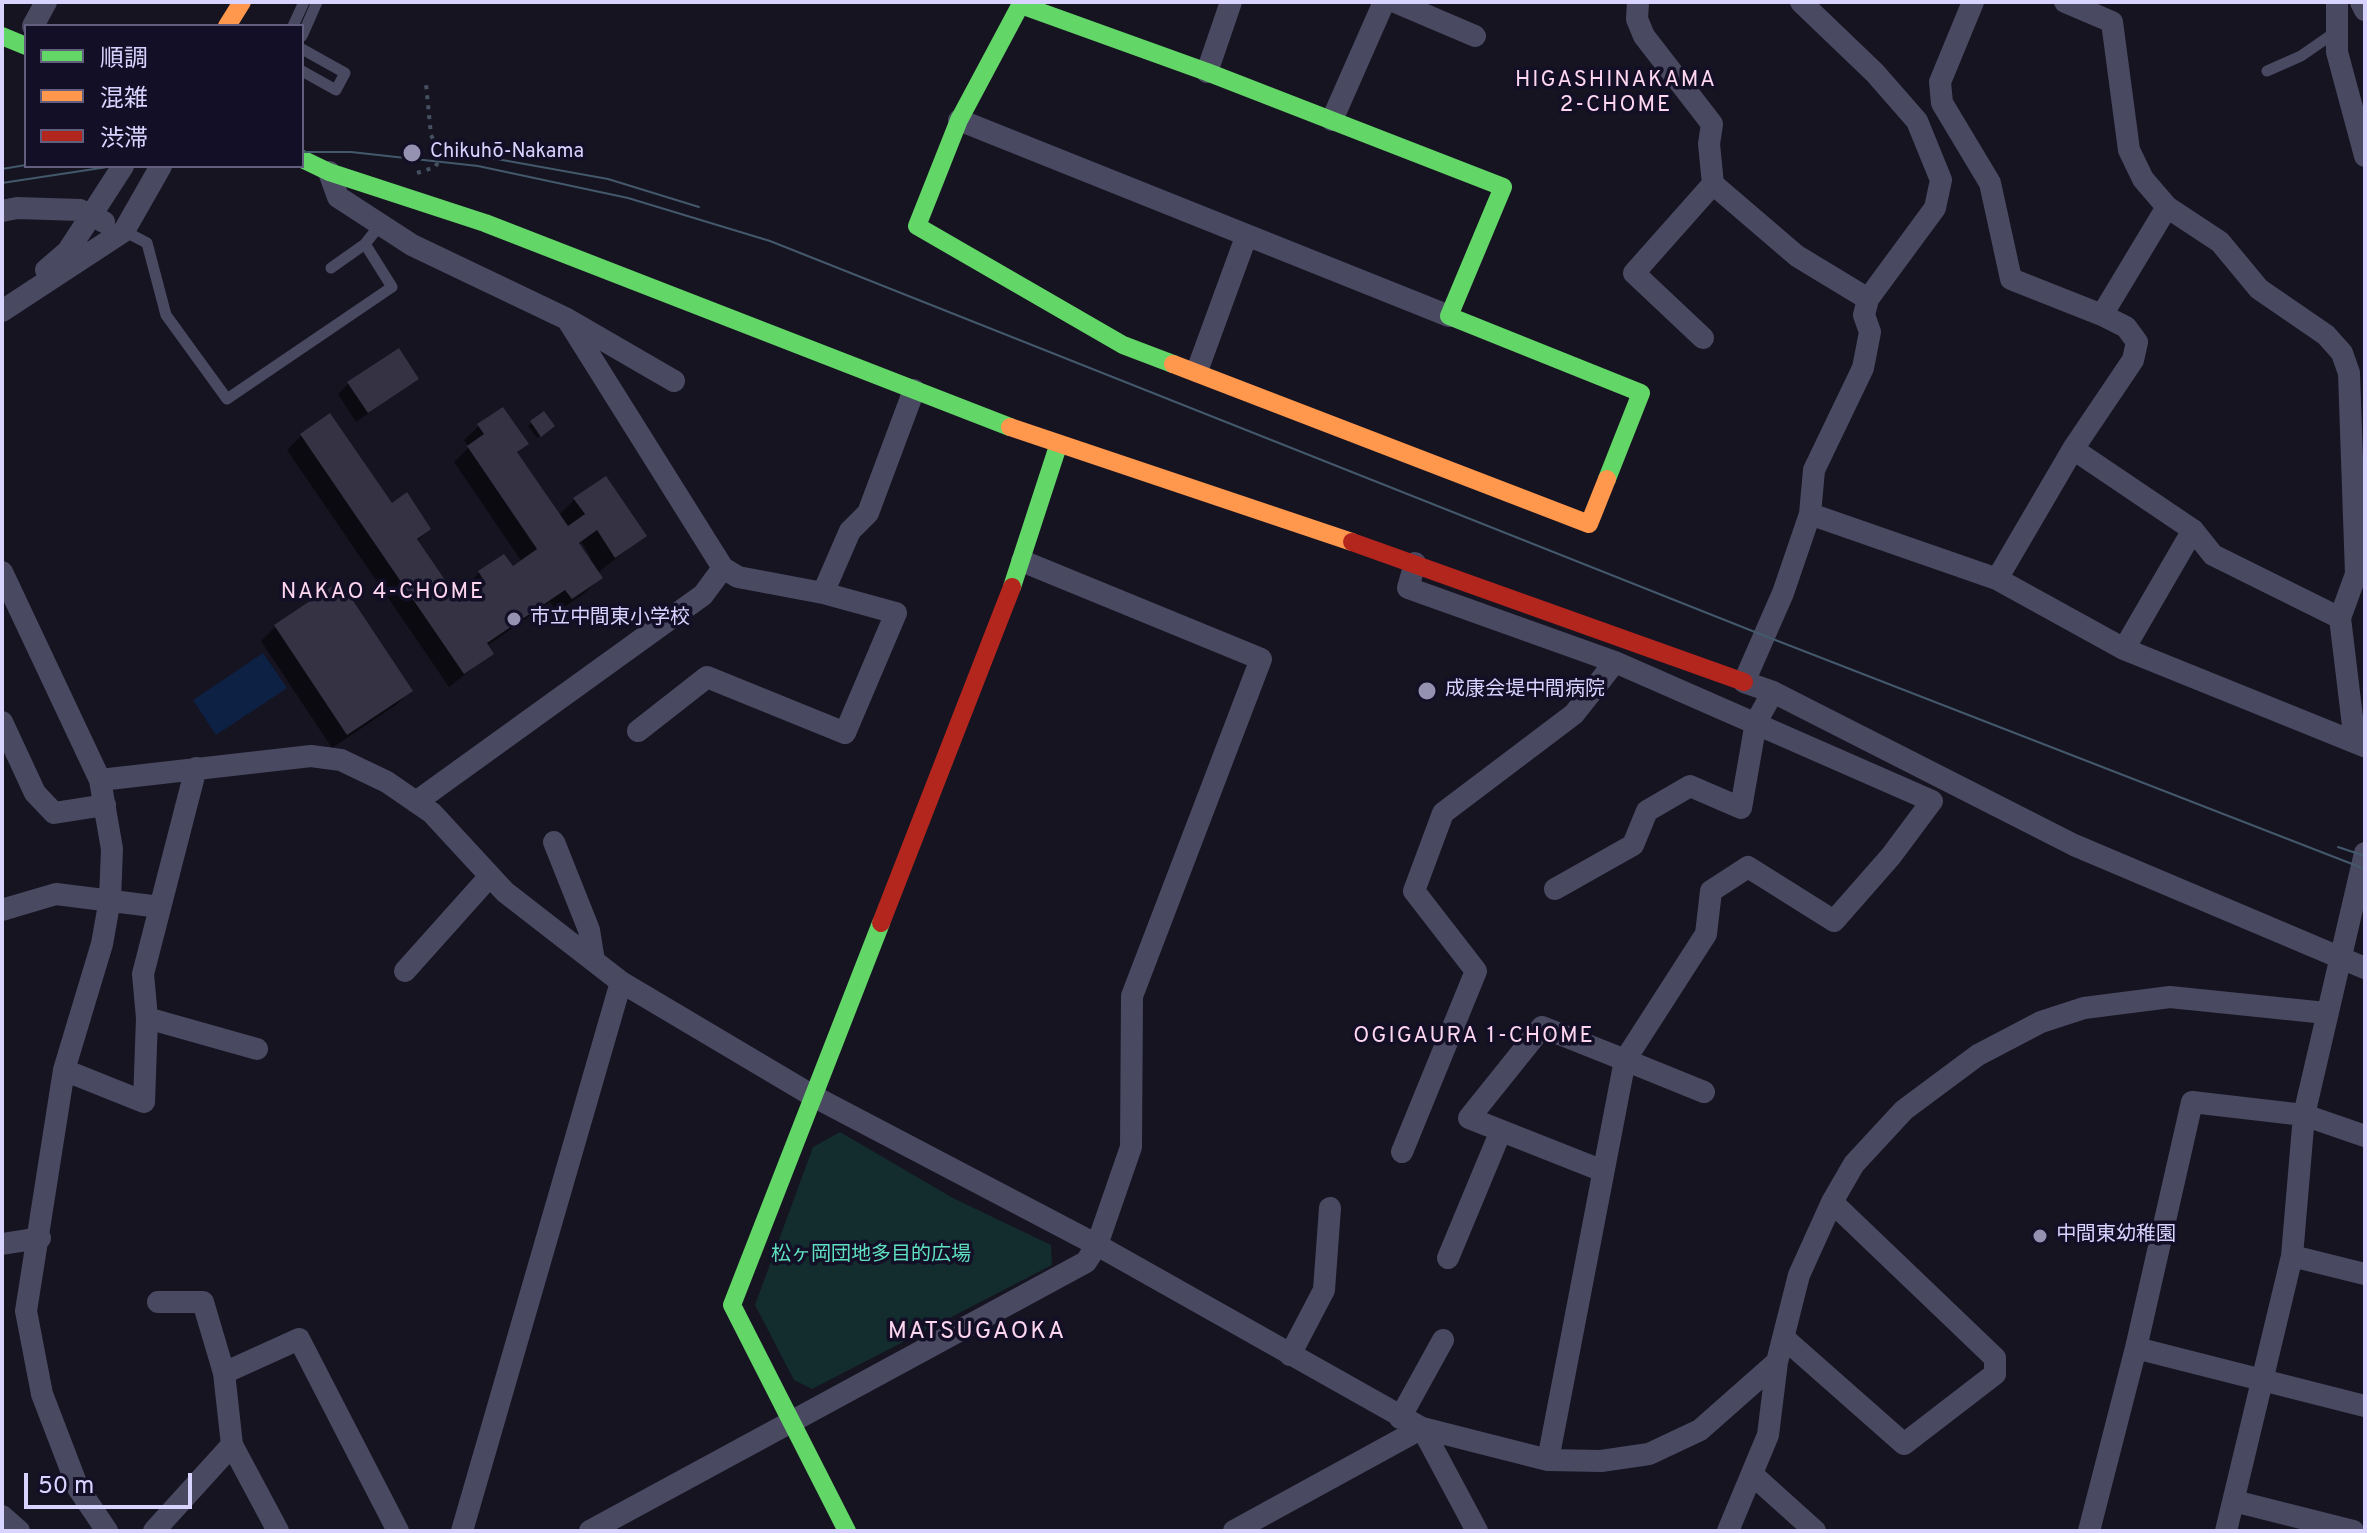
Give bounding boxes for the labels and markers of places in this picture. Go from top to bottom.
place label: Chikuhō-Nakama [430,141,584,165]
marker: Chikuhō-Nakama [401,142,423,164]
place label: 市立中間東小学校 [530,607,690,631]
marker: 市立中間東小学校 [505,610,523,628]
place label: 成康会堤中間病院 [1445,679,1605,703]
marker: 成康会堤中間病院 [1416,680,1438,702]
place label: 中間東幼稚園 [2056,1224,2176,1248]
marker: 中間東幼稚園 [2031,1227,2049,1245]

